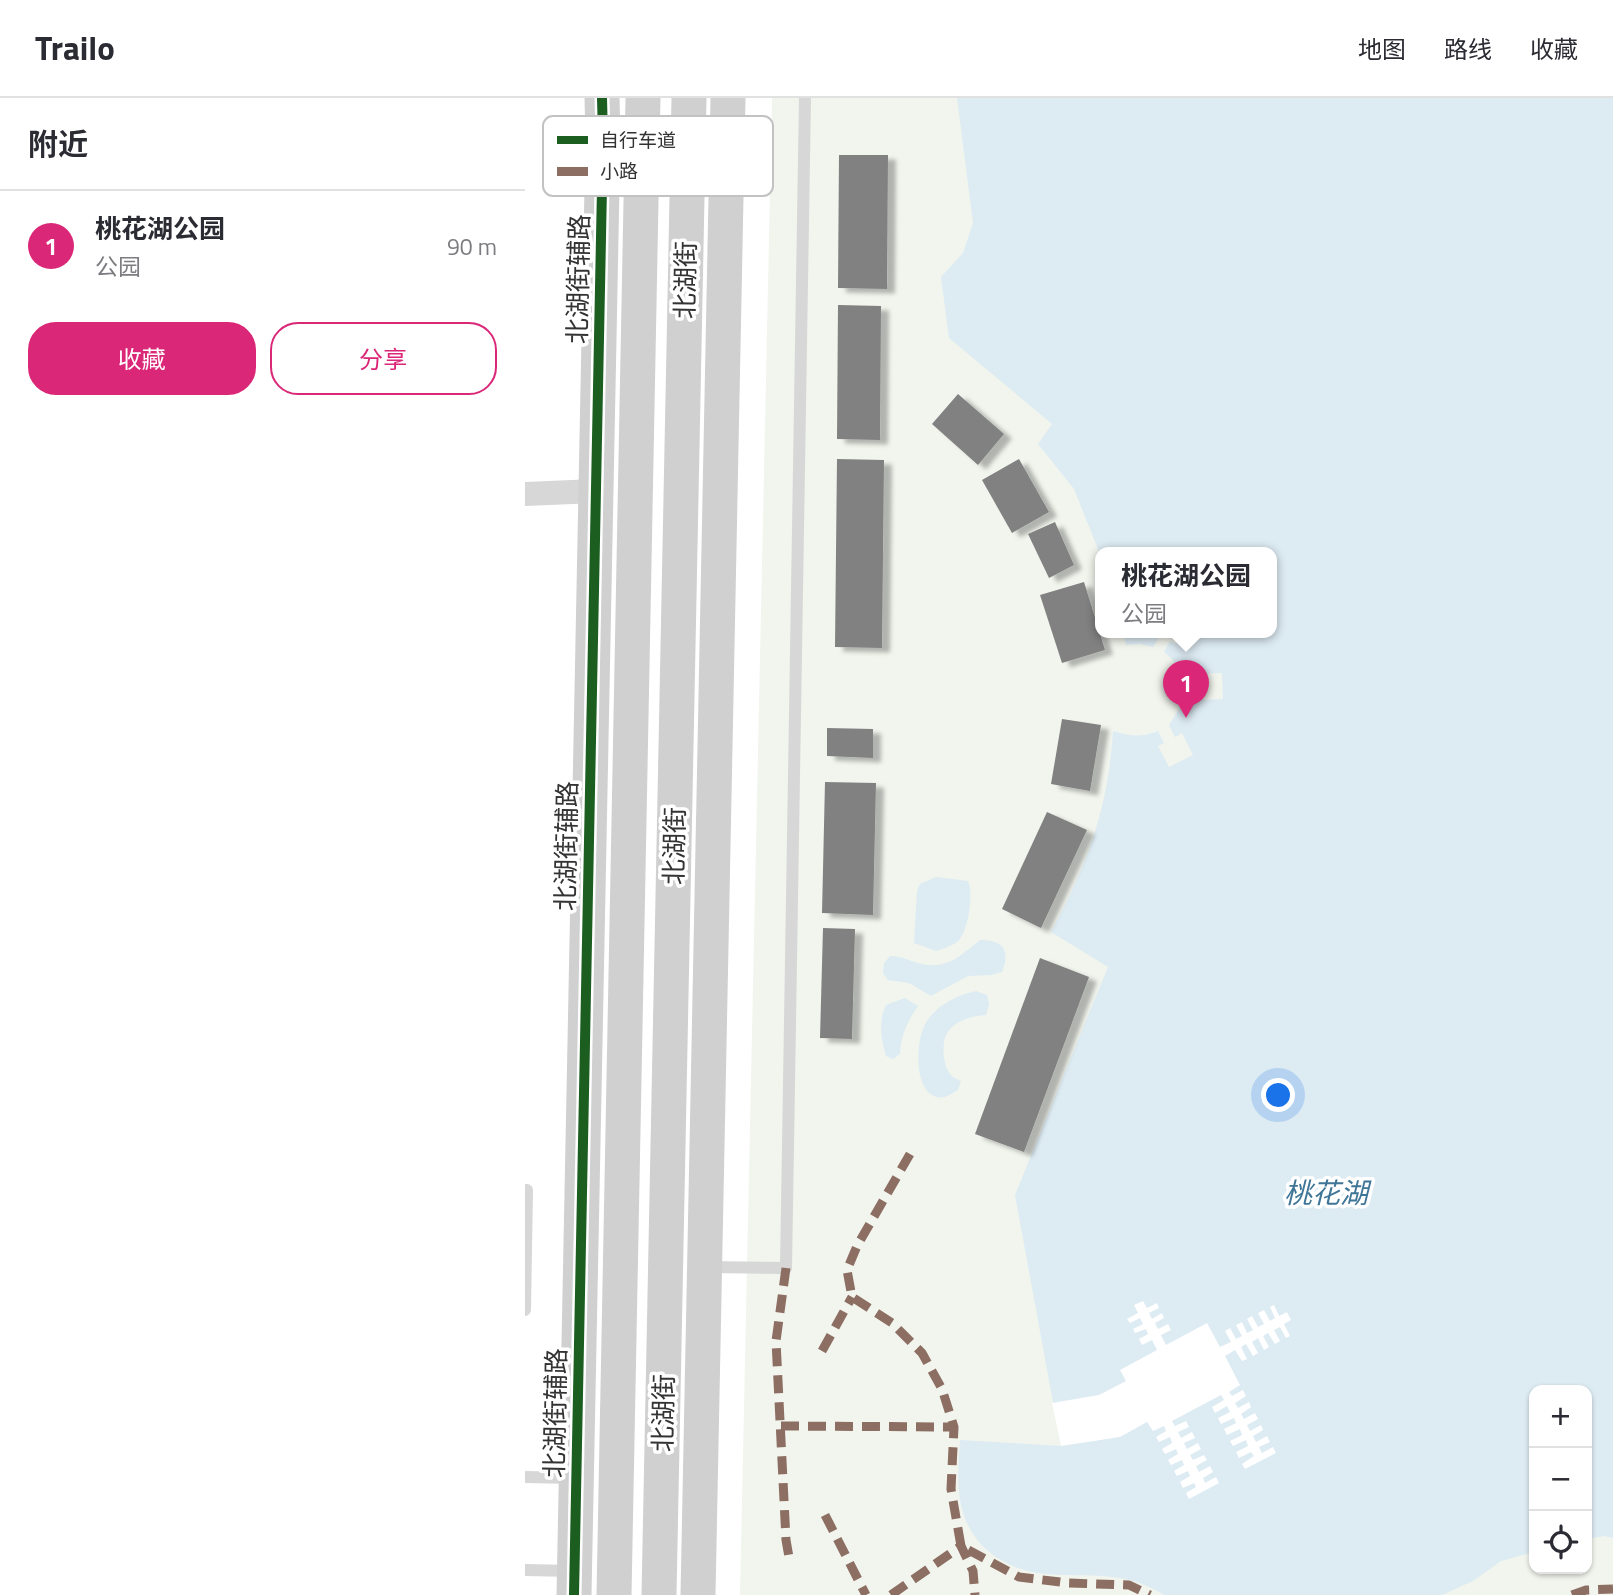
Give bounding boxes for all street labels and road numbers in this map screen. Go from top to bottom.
street label: 北湖街辅路 [557,214,599,344]
street label: 北湖街 [665,241,705,319]
street label: 北湖街辅路 [545,781,587,911]
street label: 北湖街 [654,807,694,885]
street label: 北湖街辅路 [534,1348,576,1478]
street label: 北湖街 [643,1374,683,1452]

